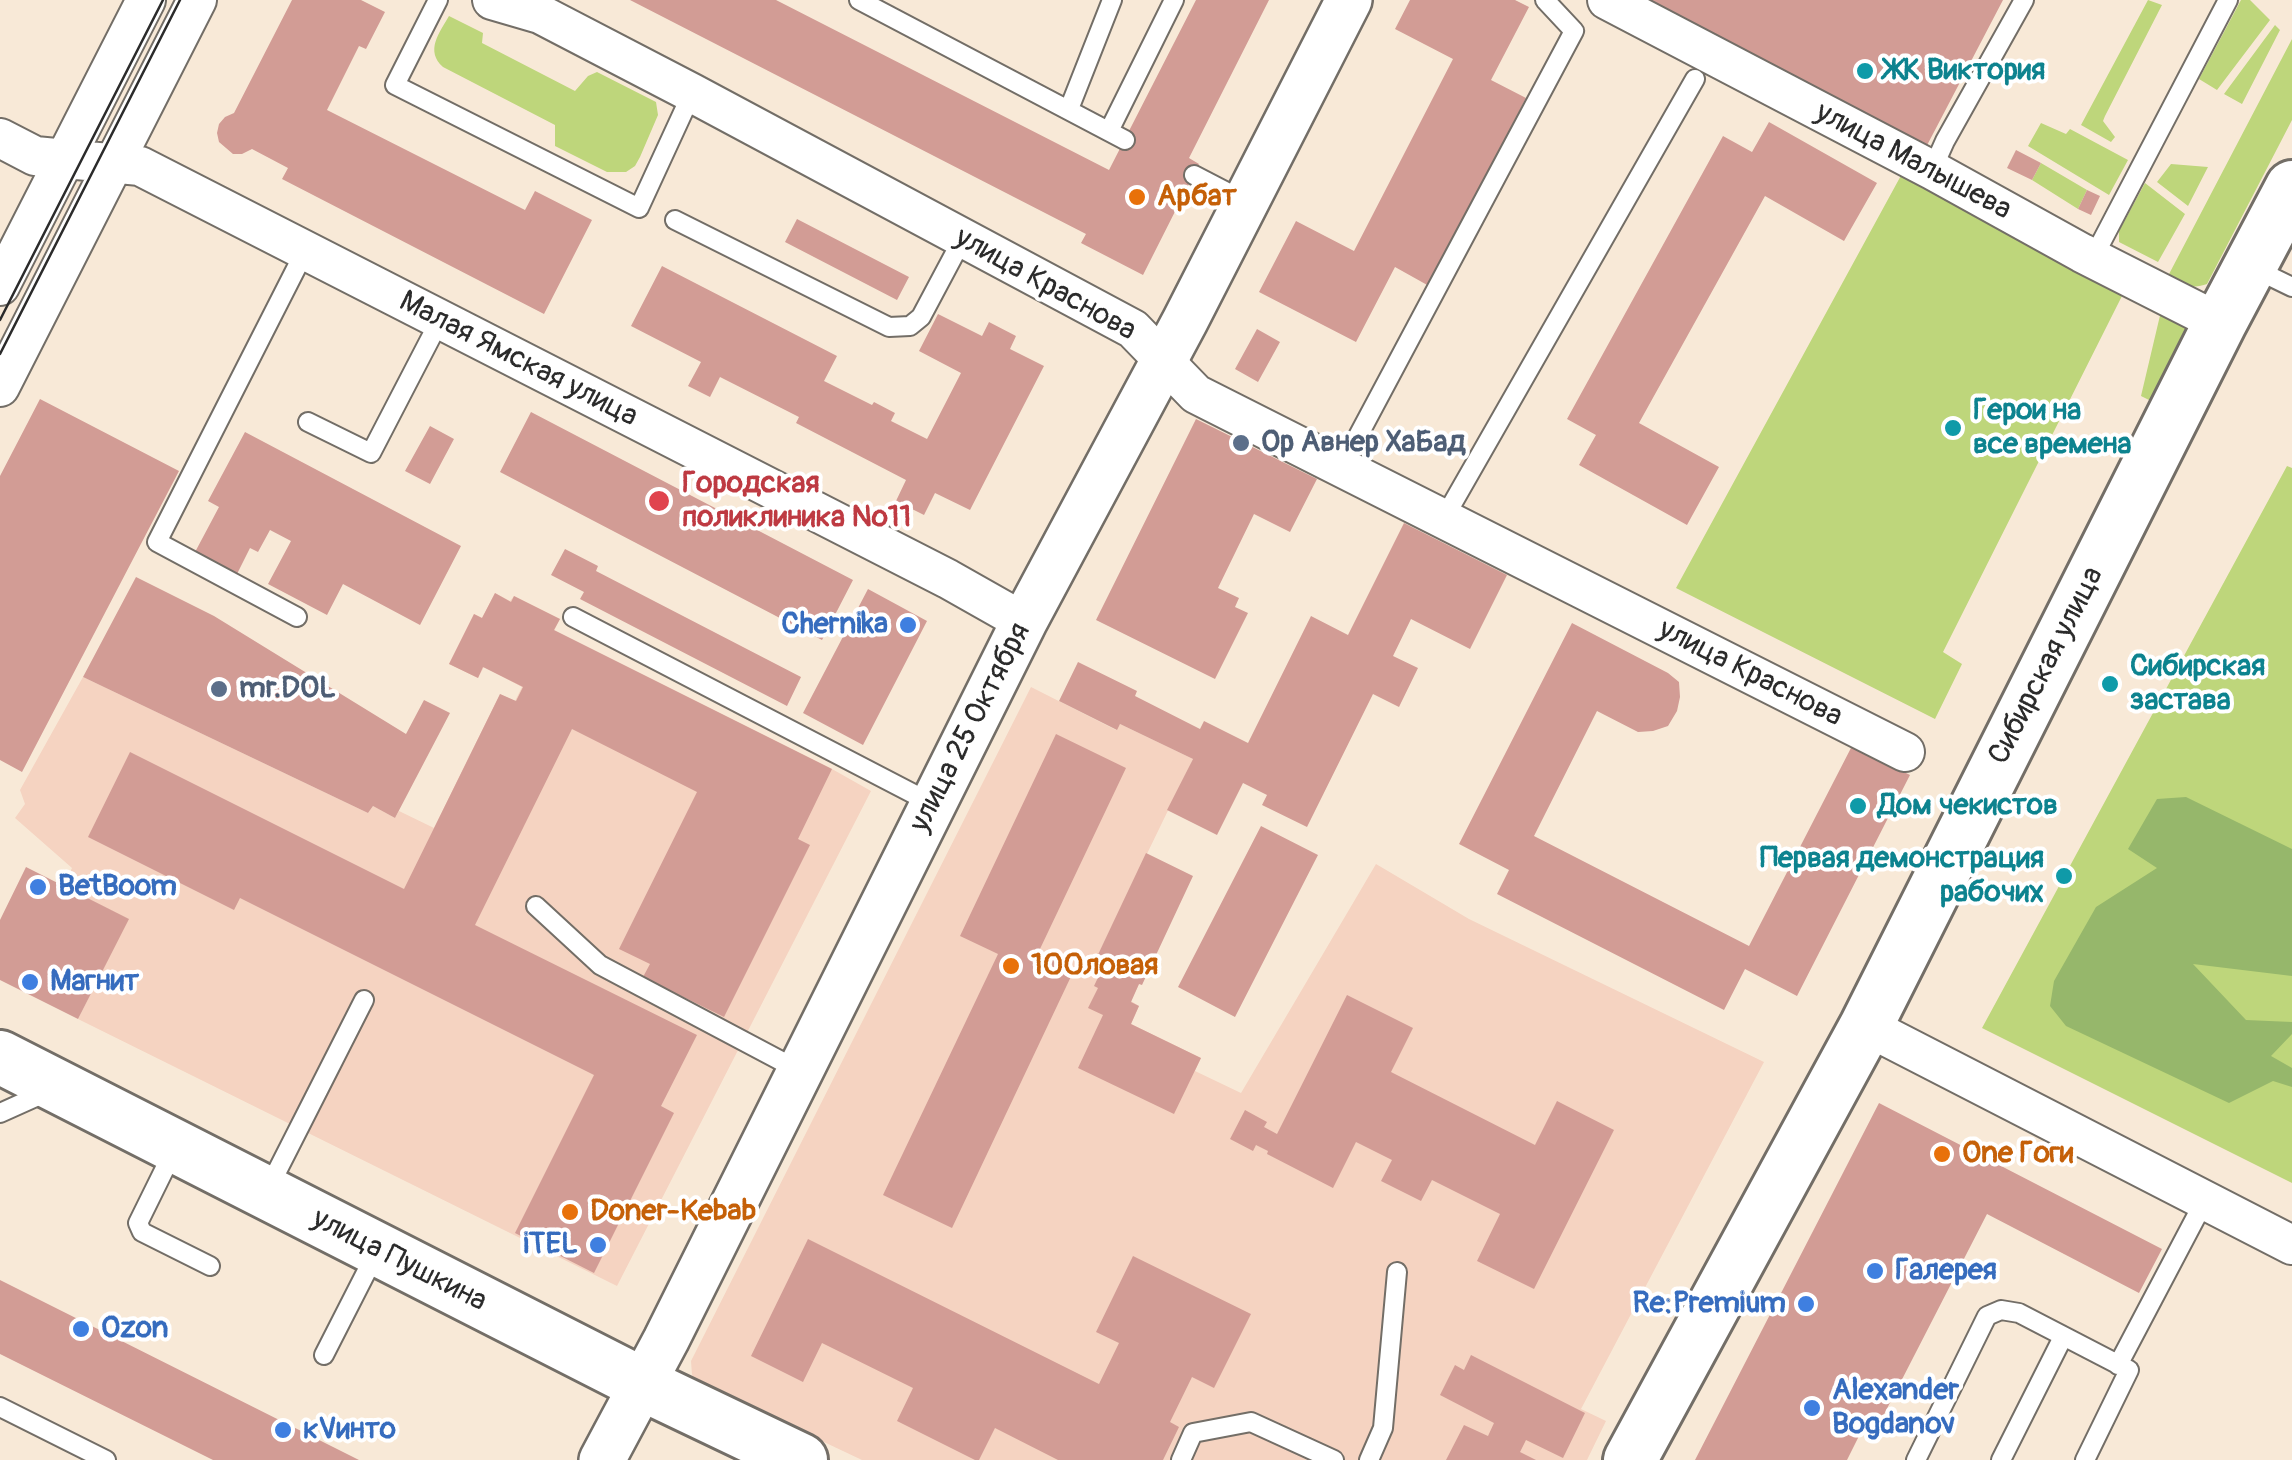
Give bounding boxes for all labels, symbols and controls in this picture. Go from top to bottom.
place label: ЖК Виктория [1885,53,2045,89]
marker: ЖК Виктория [1854,60,1876,82]
street label: улица Малышева [1809,95,2017,229]
place label: Арбат [1157,179,1237,215]
marker: Арбат [1126,186,1148,208]
street label: улица Краснова [948,220,1142,350]
street label: Малая Ямская улица [393,284,643,436]
place label: Герои на все времена [1973,393,2131,464]
marker: Герои на все времена [1942,417,1964,439]
place label: Ор Авнер ХаБад [1261,425,1465,461]
marker: Ор Авнер ХаБад [1230,432,1252,454]
place label: Городская поликлиника №11 [682,466,911,536]
marker: Городская поликлиника №11 [646,488,672,514]
street label: Сибирская улица [1982,561,2112,771]
place label: Chernika [781,607,888,643]
street label: улица Краснова [1652,612,1848,736]
marker: Chernika [897,614,919,636]
street label: улица 25 Октября [903,617,1039,839]
place label: Сибирская застава [2130,649,2265,720]
place label: mr.DOL [239,671,336,707]
marker: Сибирская застава [2099,673,2121,695]
marker: mr.DOL [208,678,230,700]
place label: Дом чекистов [1878,788,2058,824]
marker: Дом чекистов [1847,795,1869,817]
place label: Первая демонстрация рабочих [1760,841,2044,912]
marker: Первая демонстрация рабочих [2053,865,2075,887]
place label: BetBoom [58,869,177,905]
marker: BetBoom [27,876,49,898]
place label: 100ловая [1031,948,1158,984]
marker: 100ловая [1000,955,1022,977]
place label: Магнит [50,964,139,1000]
marker: Магнит [19,971,41,993]
place label: One Гоги [1962,1136,2073,1172]
marker: One Гоги [1931,1143,1953,1165]
place label: Doner-Kebab [590,1194,756,1230]
marker: Doner-Kebab [559,1201,581,1223]
street label: улица Пушкина [306,1202,492,1320]
place label: iTEL [523,1227,578,1263]
marker: iTEL [587,1234,609,1256]
place label: Галерея [1895,1253,1997,1289]
marker: Галерея [1864,1260,1886,1282]
place label: Re:Premium [1632,1286,1786,1322]
marker: Re:Premium [1795,1293,1817,1315]
place label: Ozon [101,1311,168,1347]
marker: Ozon [70,1318,92,1340]
place label: Alexander Bogdanov [1832,1373,1959,1444]
marker: Alexander Bogdanov [1801,1397,1823,1419]
place label: кVинто [303,1412,396,1448]
marker: кVинто [272,1419,294,1441]

